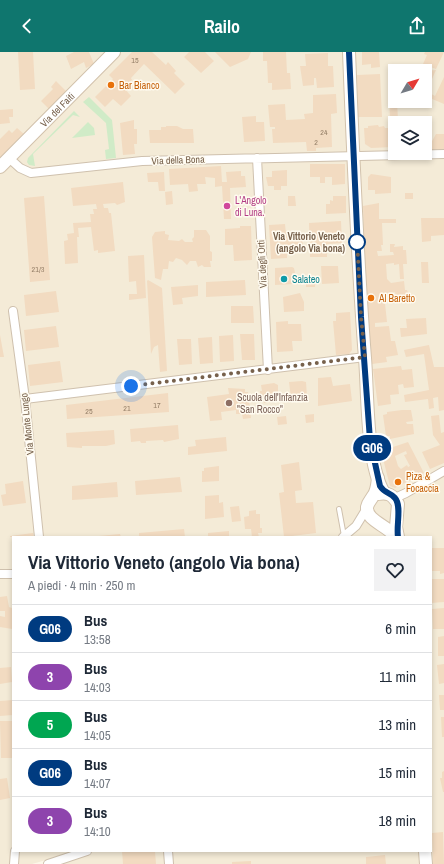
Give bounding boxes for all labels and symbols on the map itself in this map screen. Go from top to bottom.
house number: 15 [131,55,139,65]
north arrow [388,64,432,108]
place label: Bar Bianco [119,79,160,92]
marker: Bar Bianco [106,80,116,90]
street label: Via del Faiti [37,89,77,130]
house number: 24 [320,127,328,137]
house number: 2 [314,137,318,147]
street label: Via della Bona [151,153,205,167]
place label: L'Angolo di Luna. [235,194,267,219]
marker: L'Angolo di Luna. [222,201,232,211]
place label: Via Vittorio Veneto (angolo Via bona) [273,230,345,255]
marker: Via Vittorio Veneto (angolo Via bona) [348,233,366,251]
street label: Via degli Orti [254,240,270,288]
house number: 21/3 [32,264,45,274]
place label: Salateo [292,273,320,286]
marker: Salateo [279,274,289,284]
place label: Al Baretto [378,292,415,305]
marker: Al Baretto [366,293,376,303]
your location [121,376,141,396]
place label: Scuola dell'Infanzia "San Rocco" [237,391,308,416]
street label: Via Monte Lungo [17,392,37,456]
marker: Scuola dell'Infanzia "San Rocco" [224,398,234,408]
house number: 17 [153,400,161,410]
house number: 21 [123,403,131,413]
house number: 25 [85,406,93,416]
line badge: G06 [349,435,395,461]
place label: Piza & Focaccia [406,470,439,495]
marker: Piza & Focaccia [393,477,403,487]

